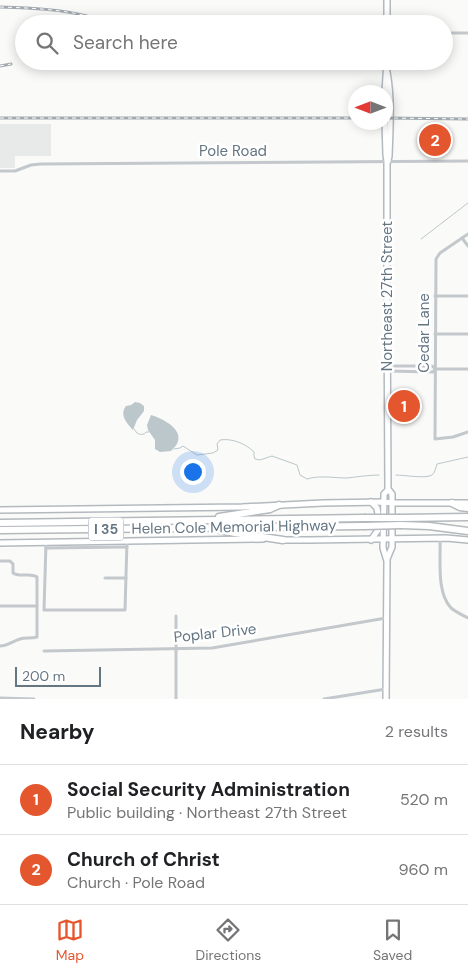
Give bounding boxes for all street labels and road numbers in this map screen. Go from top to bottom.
street label: Pole Road [199,141,267,161]
street label: Northeast 27th Street [377,221,397,371]
street label: Cedar Lane [414,293,434,373]
street label: Helen Cole Memorial Highway [131,515,337,539]
road number: I 35 [88,518,124,540]
street label: Poplar Drive [173,619,257,647]

